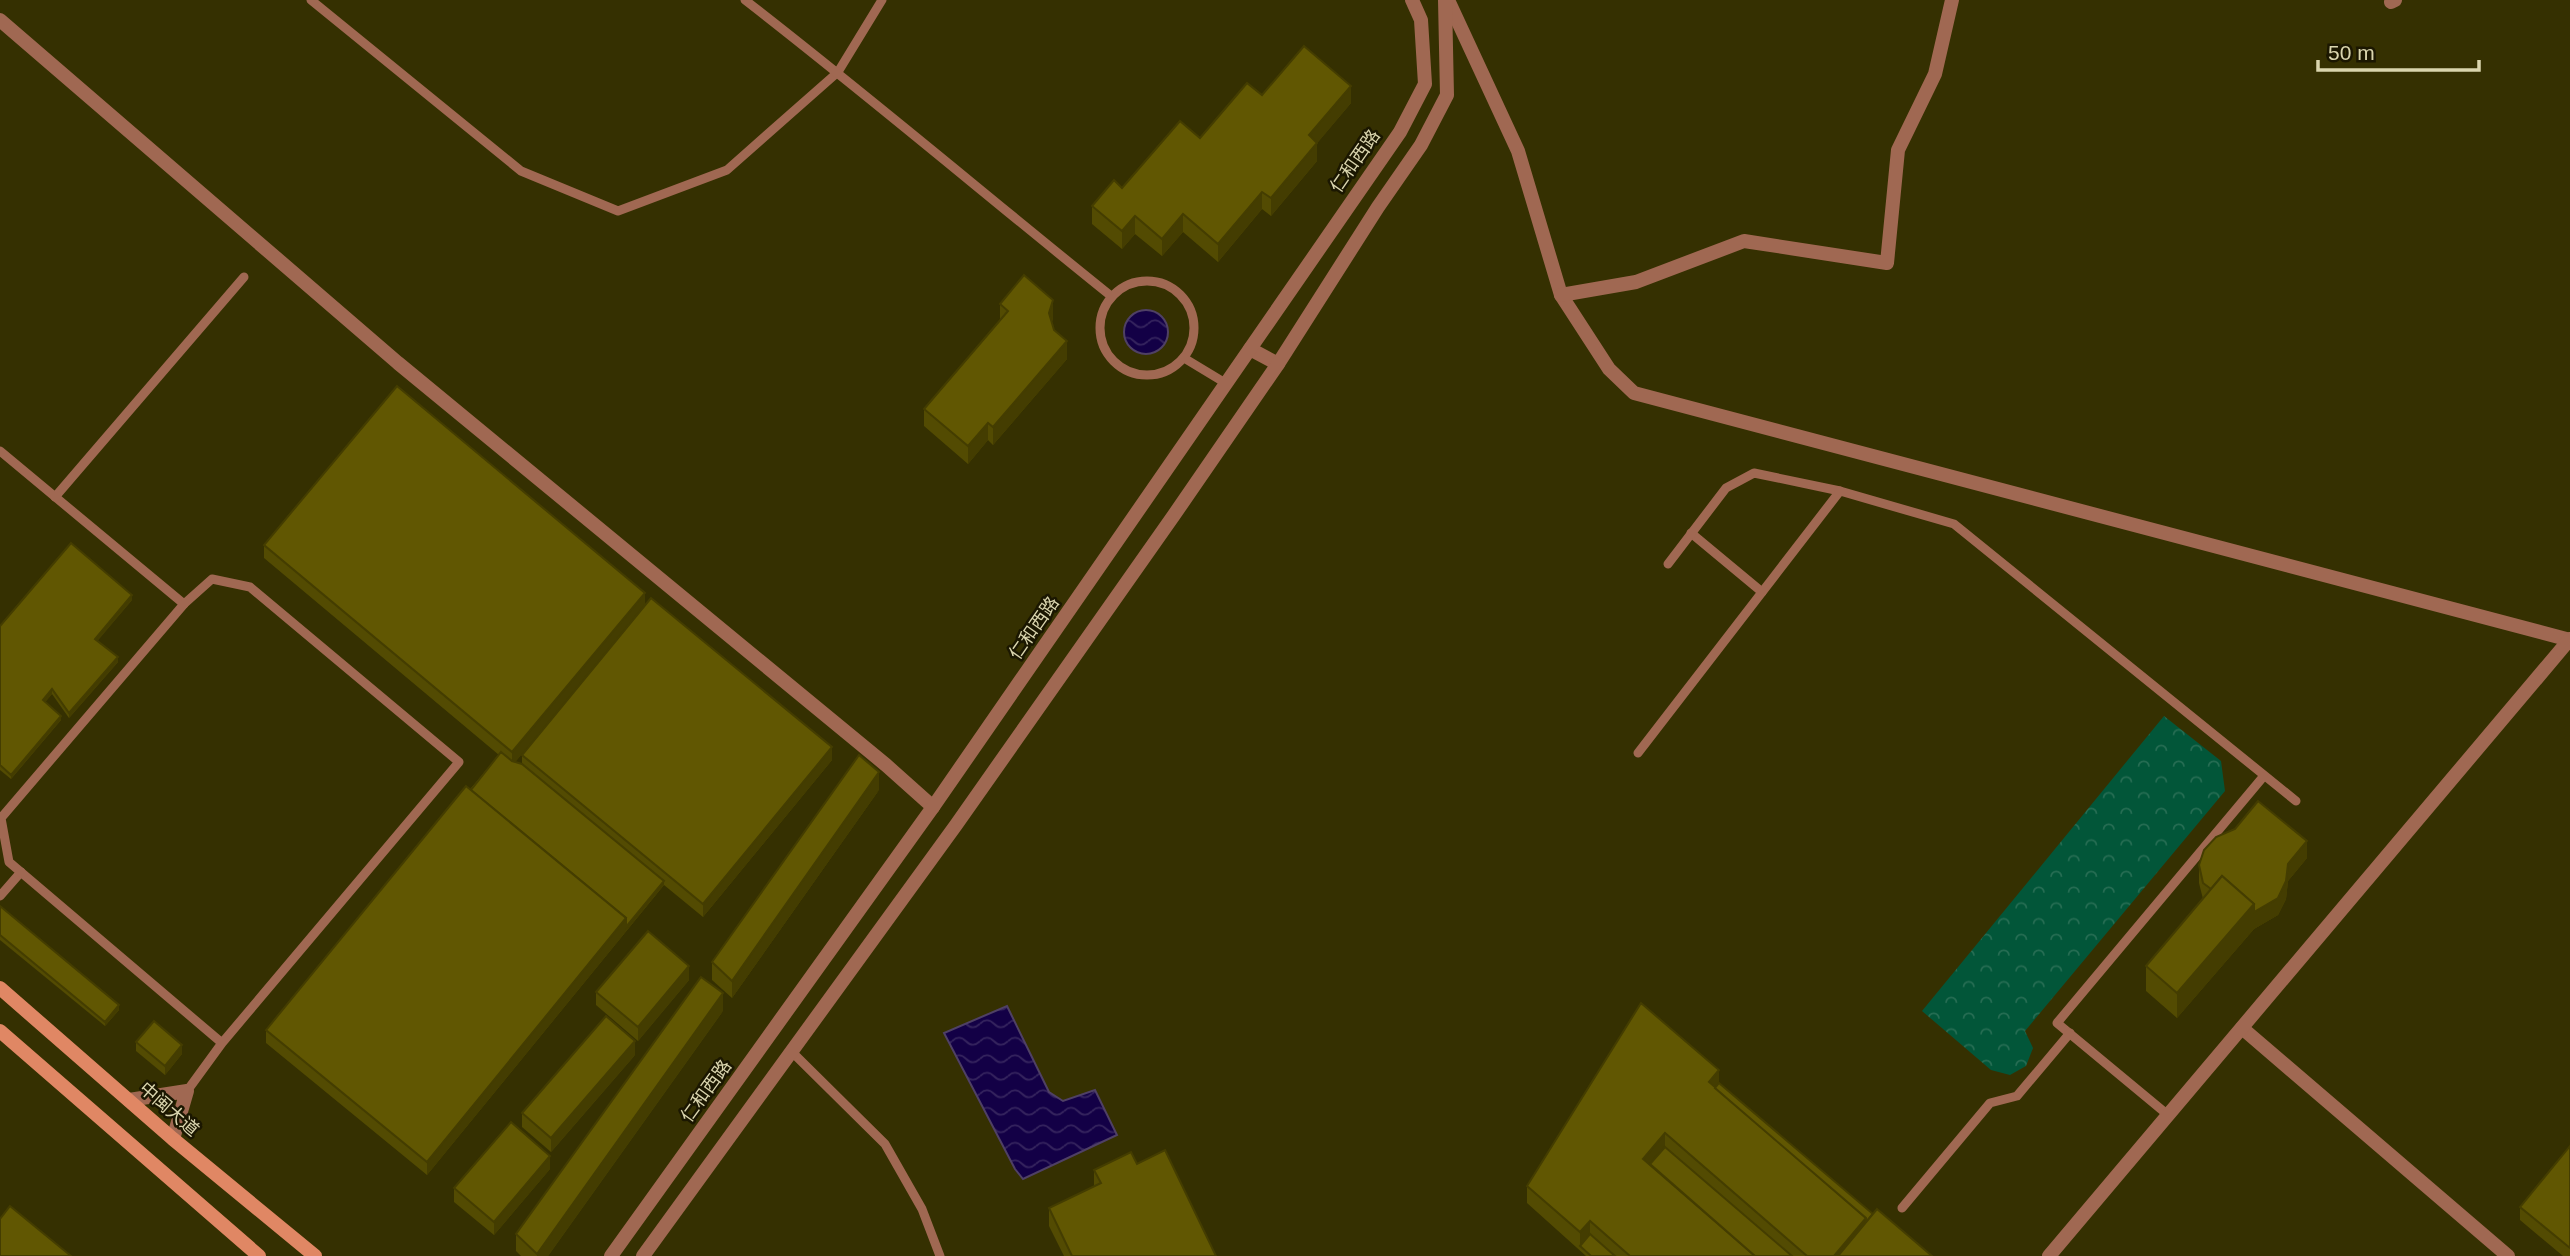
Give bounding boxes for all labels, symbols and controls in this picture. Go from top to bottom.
scale bar [2318,28,2479,72]
text: 50 m [2328,41,2375,64]
street label: 仁和西路 [1326,126,1384,196]
street label: 仁和西路 [1005,593,1063,663]
street label: 仁和西路 [677,1056,735,1126]
street label: 中闽大道 [135,1078,203,1140]

